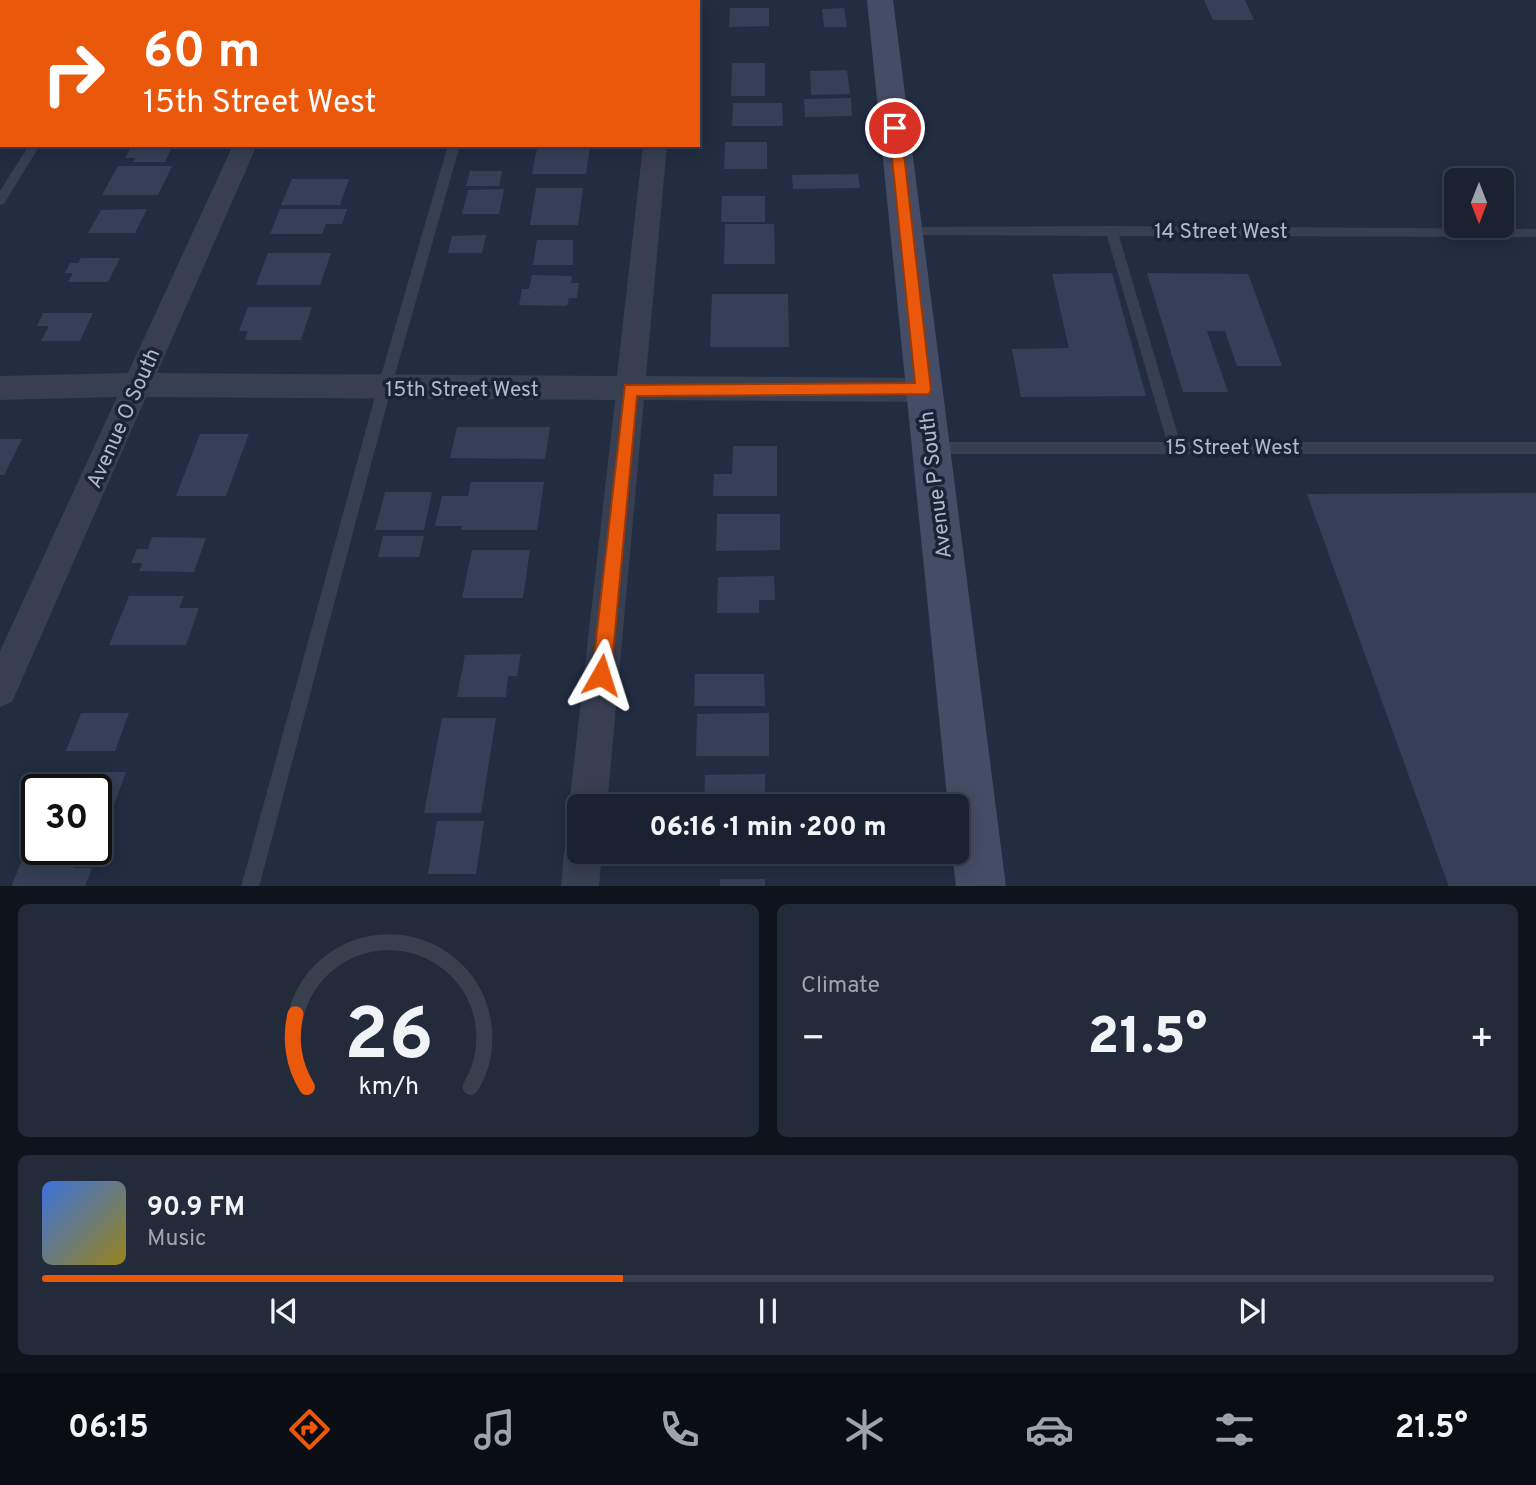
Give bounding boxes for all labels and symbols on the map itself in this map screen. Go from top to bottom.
pin [865,98,925,158]
north arrow [1444,168,1514,238]
street label: 14 Street West [1154,219,1288,246]
street label: Avenue O South [81,344,167,493]
street label: 15th Street West [385,377,539,404]
street label: Avenue P South [914,410,959,560]
street label: 15 Street West [1166,435,1300,462]
position arrow [564,638,638,712]
speed limit sign: 30 [21,774,112,865]

